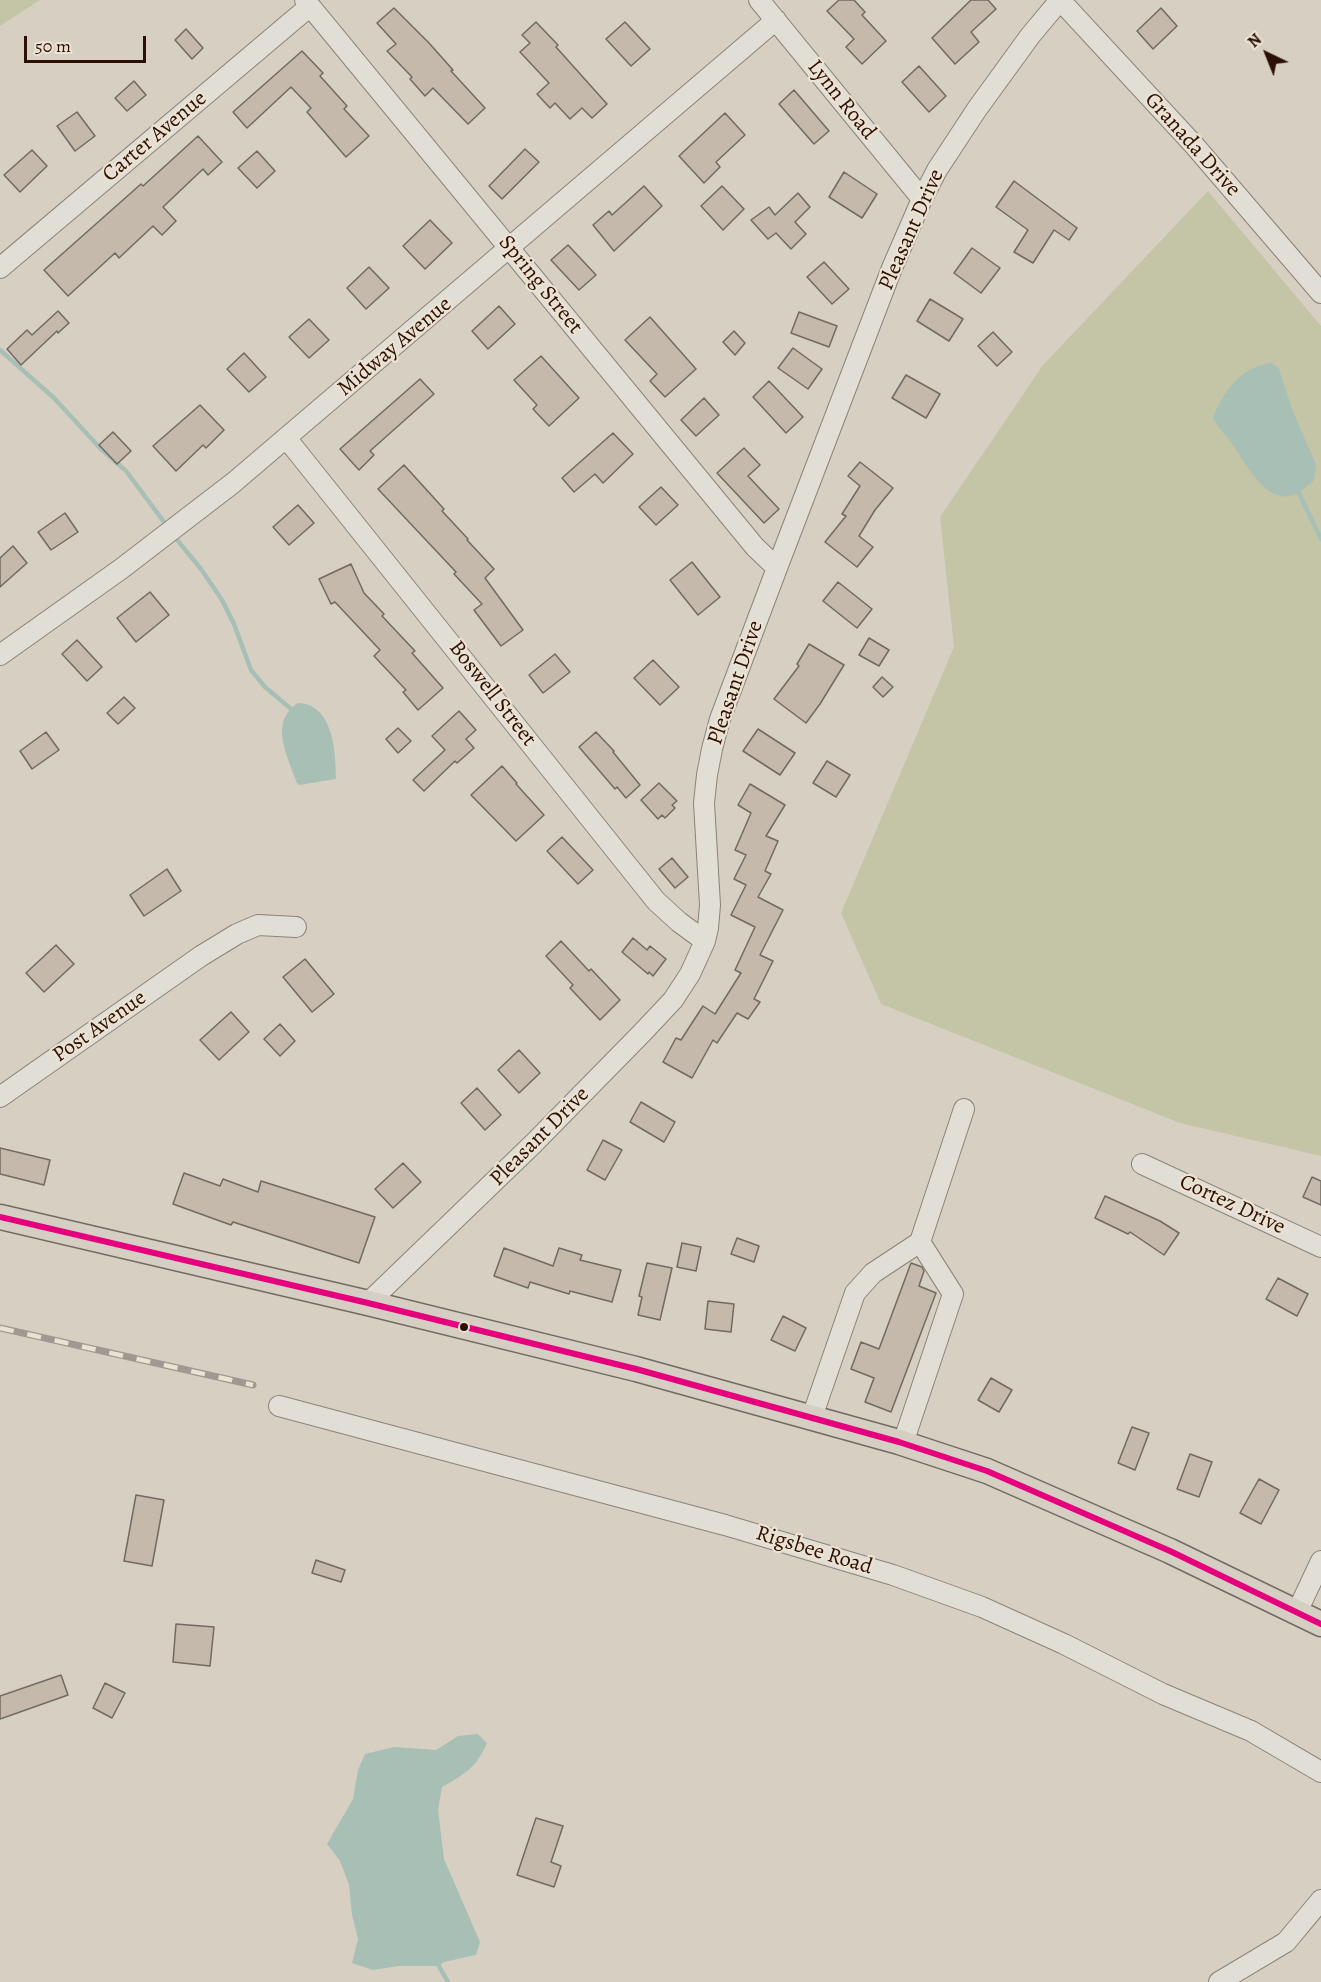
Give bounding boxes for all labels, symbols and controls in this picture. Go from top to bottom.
scale bar [27,24,148,62]
north arrow [1237,24,1297,84]
text: N [1243,29,1266,53]
text: 50 m [35,34,71,58]
street label: Lynn Road [801,55,881,145]
street label: Carter Avenue [98,86,212,188]
street label: Granada Drive [1138,88,1246,202]
street label: Pleasant Drive [874,165,950,295]
street label: Spring Street [492,230,588,340]
street label: Midway Avenue [332,292,458,402]
street label: Pleasant Drive [702,617,770,749]
street label: Boswell Street [443,636,541,752]
street label: Post Avenue [48,985,152,1069]
street label: Pleasant Drive [485,1082,595,1192]
street label: Cortez Drive [1175,1169,1289,1241]
unlabelled marker [458,1321,470,1333]
street label: Rigsbee Road [753,1521,875,1581]

